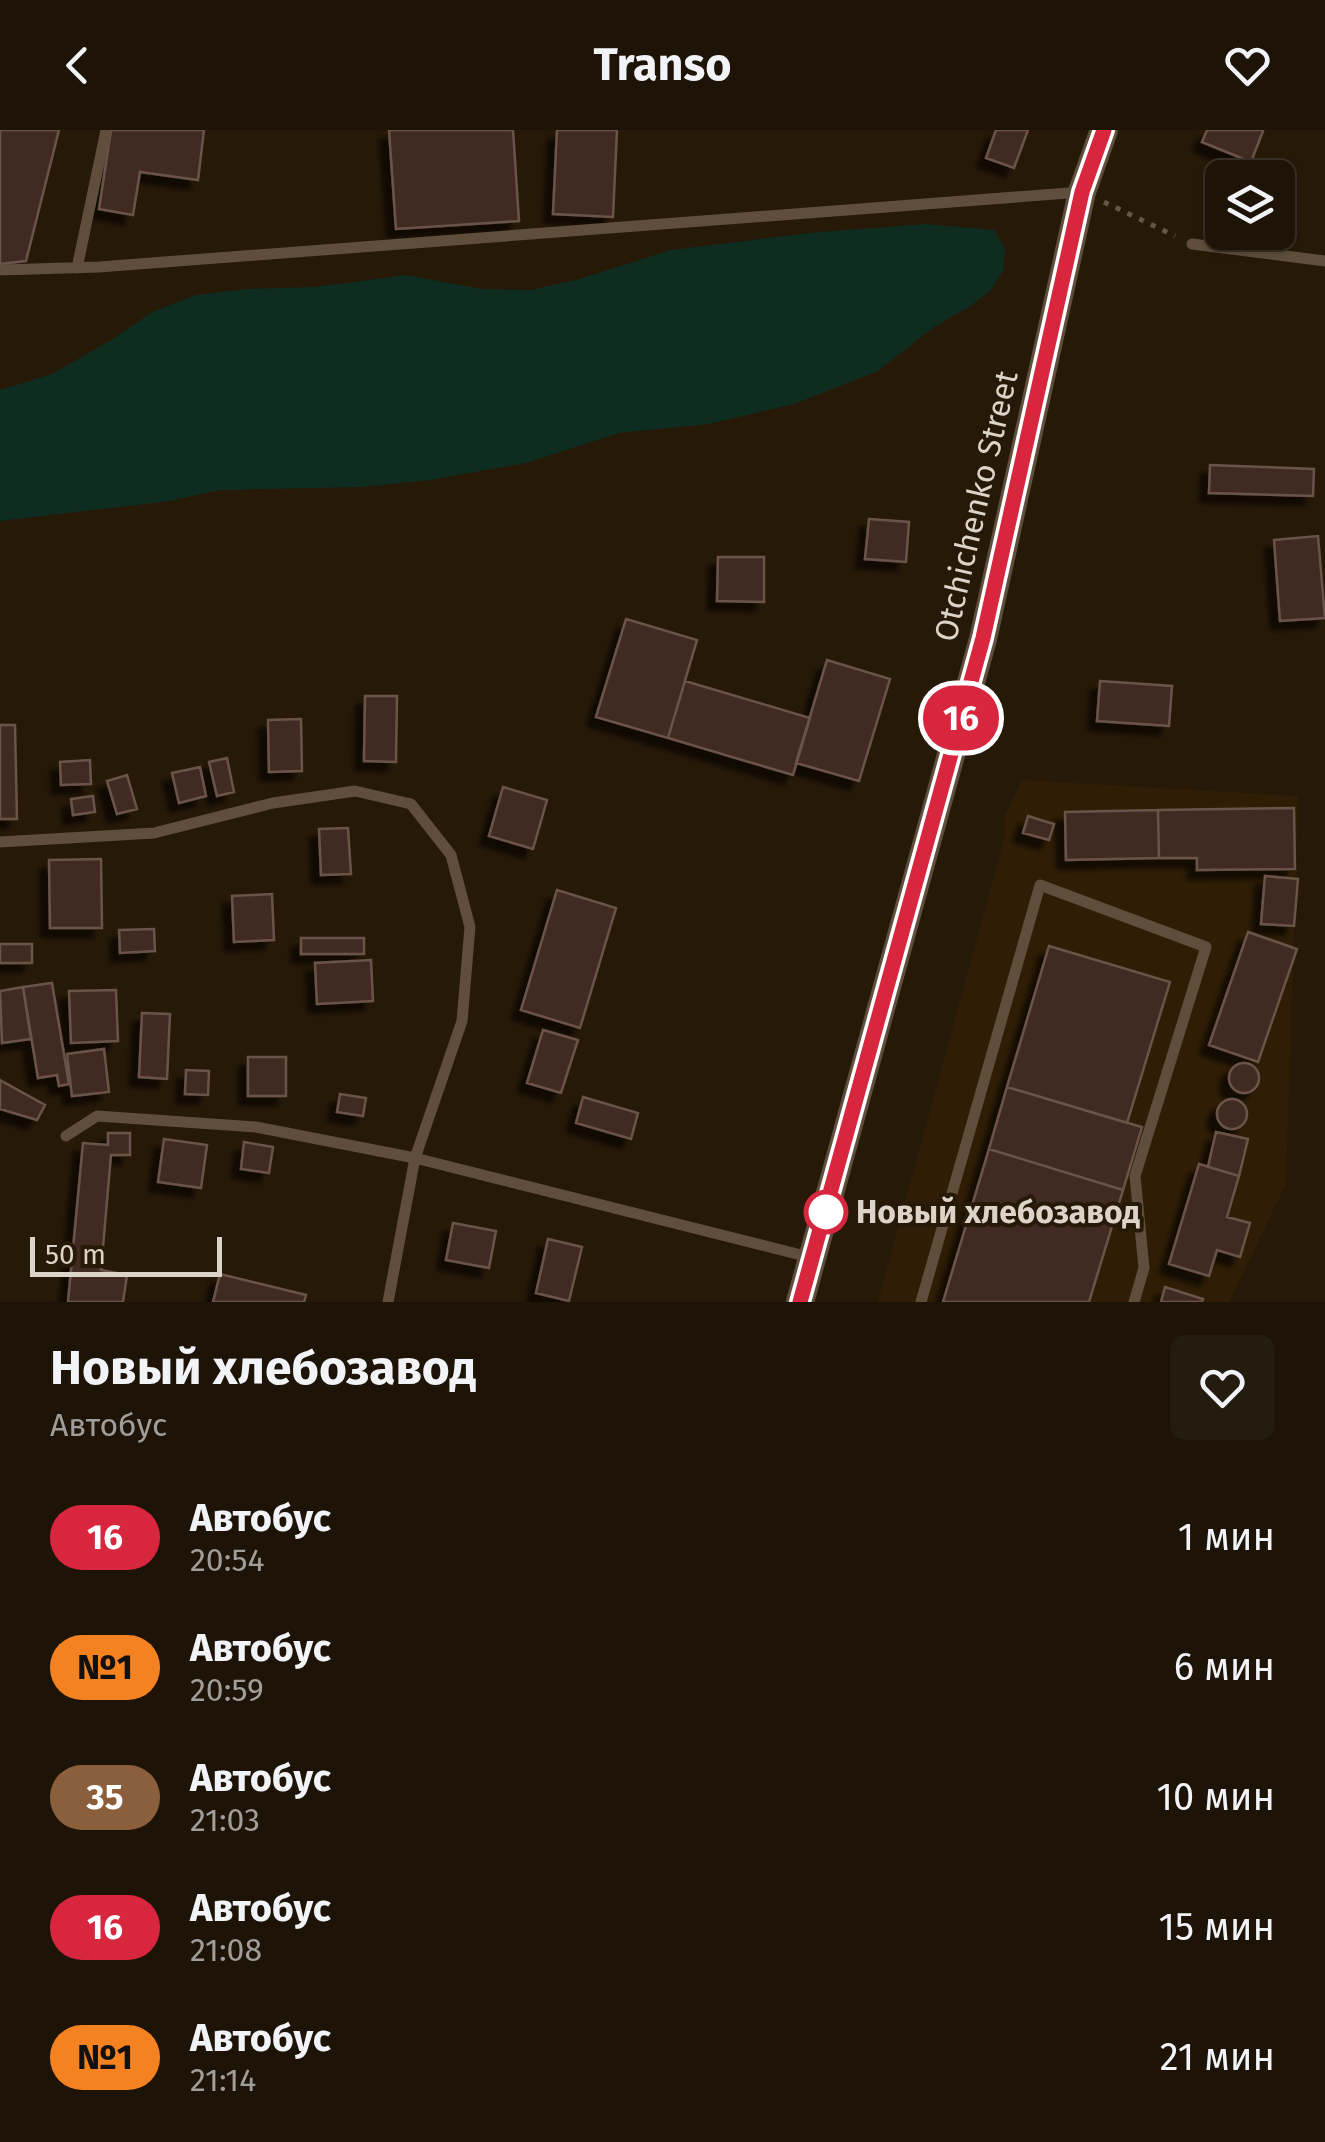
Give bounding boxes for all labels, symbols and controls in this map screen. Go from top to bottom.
icon: back [50,38,105,93]
text: Transo [593,38,732,92]
icon: heart [1220,38,1275,93]
map controls [1205,160,1295,250]
button: layers [1205,160,1295,250]
street label: Otchichenko Street [926,367,1026,645]
line badge: 16 [916,686,1006,750]
text: 16 [943,697,979,739]
marker: Новый хлебозавод [805,1191,847,1233]
place label: Новый хлебозавод [856,1193,1140,1231]
scale bar [30,1232,222,1276]
text: 50 m [45,1238,106,1271]
button: heart [1170,1335,1275,1440]
text: Новый хлебозавод [50,1339,476,1397]
text: Автобус [50,1406,167,1444]
text: Автобус [190,1495,331,1541]
text: 1 мин [1178,1514,1275,1560]
text: 16 [87,1516,123,1558]
text: 20:54 [190,1541,265,1579]
text: Автобус [190,1625,331,1671]
text: 6 мин [1174,1644,1275,1690]
text: №1 [77,1646,133,1688]
text: 20:59 [190,1671,264,1709]
text: Автобус [190,1755,331,1801]
text: 10 мин [1156,1774,1275,1820]
text: 35 [87,1776,123,1818]
text: 21:03 [190,1801,260,1839]
text: Автобус [190,1885,331,1931]
text: 15 мин [1159,1904,1275,1950]
text: 16 [87,1906,123,1948]
text: 21:08 [190,1931,262,1969]
text: Автобус [190,2015,331,2061]
text: 21 мин [1160,2034,1275,2080]
text: №1 [77,2036,133,2078]
text: 21:14 [190,2061,256,2099]

